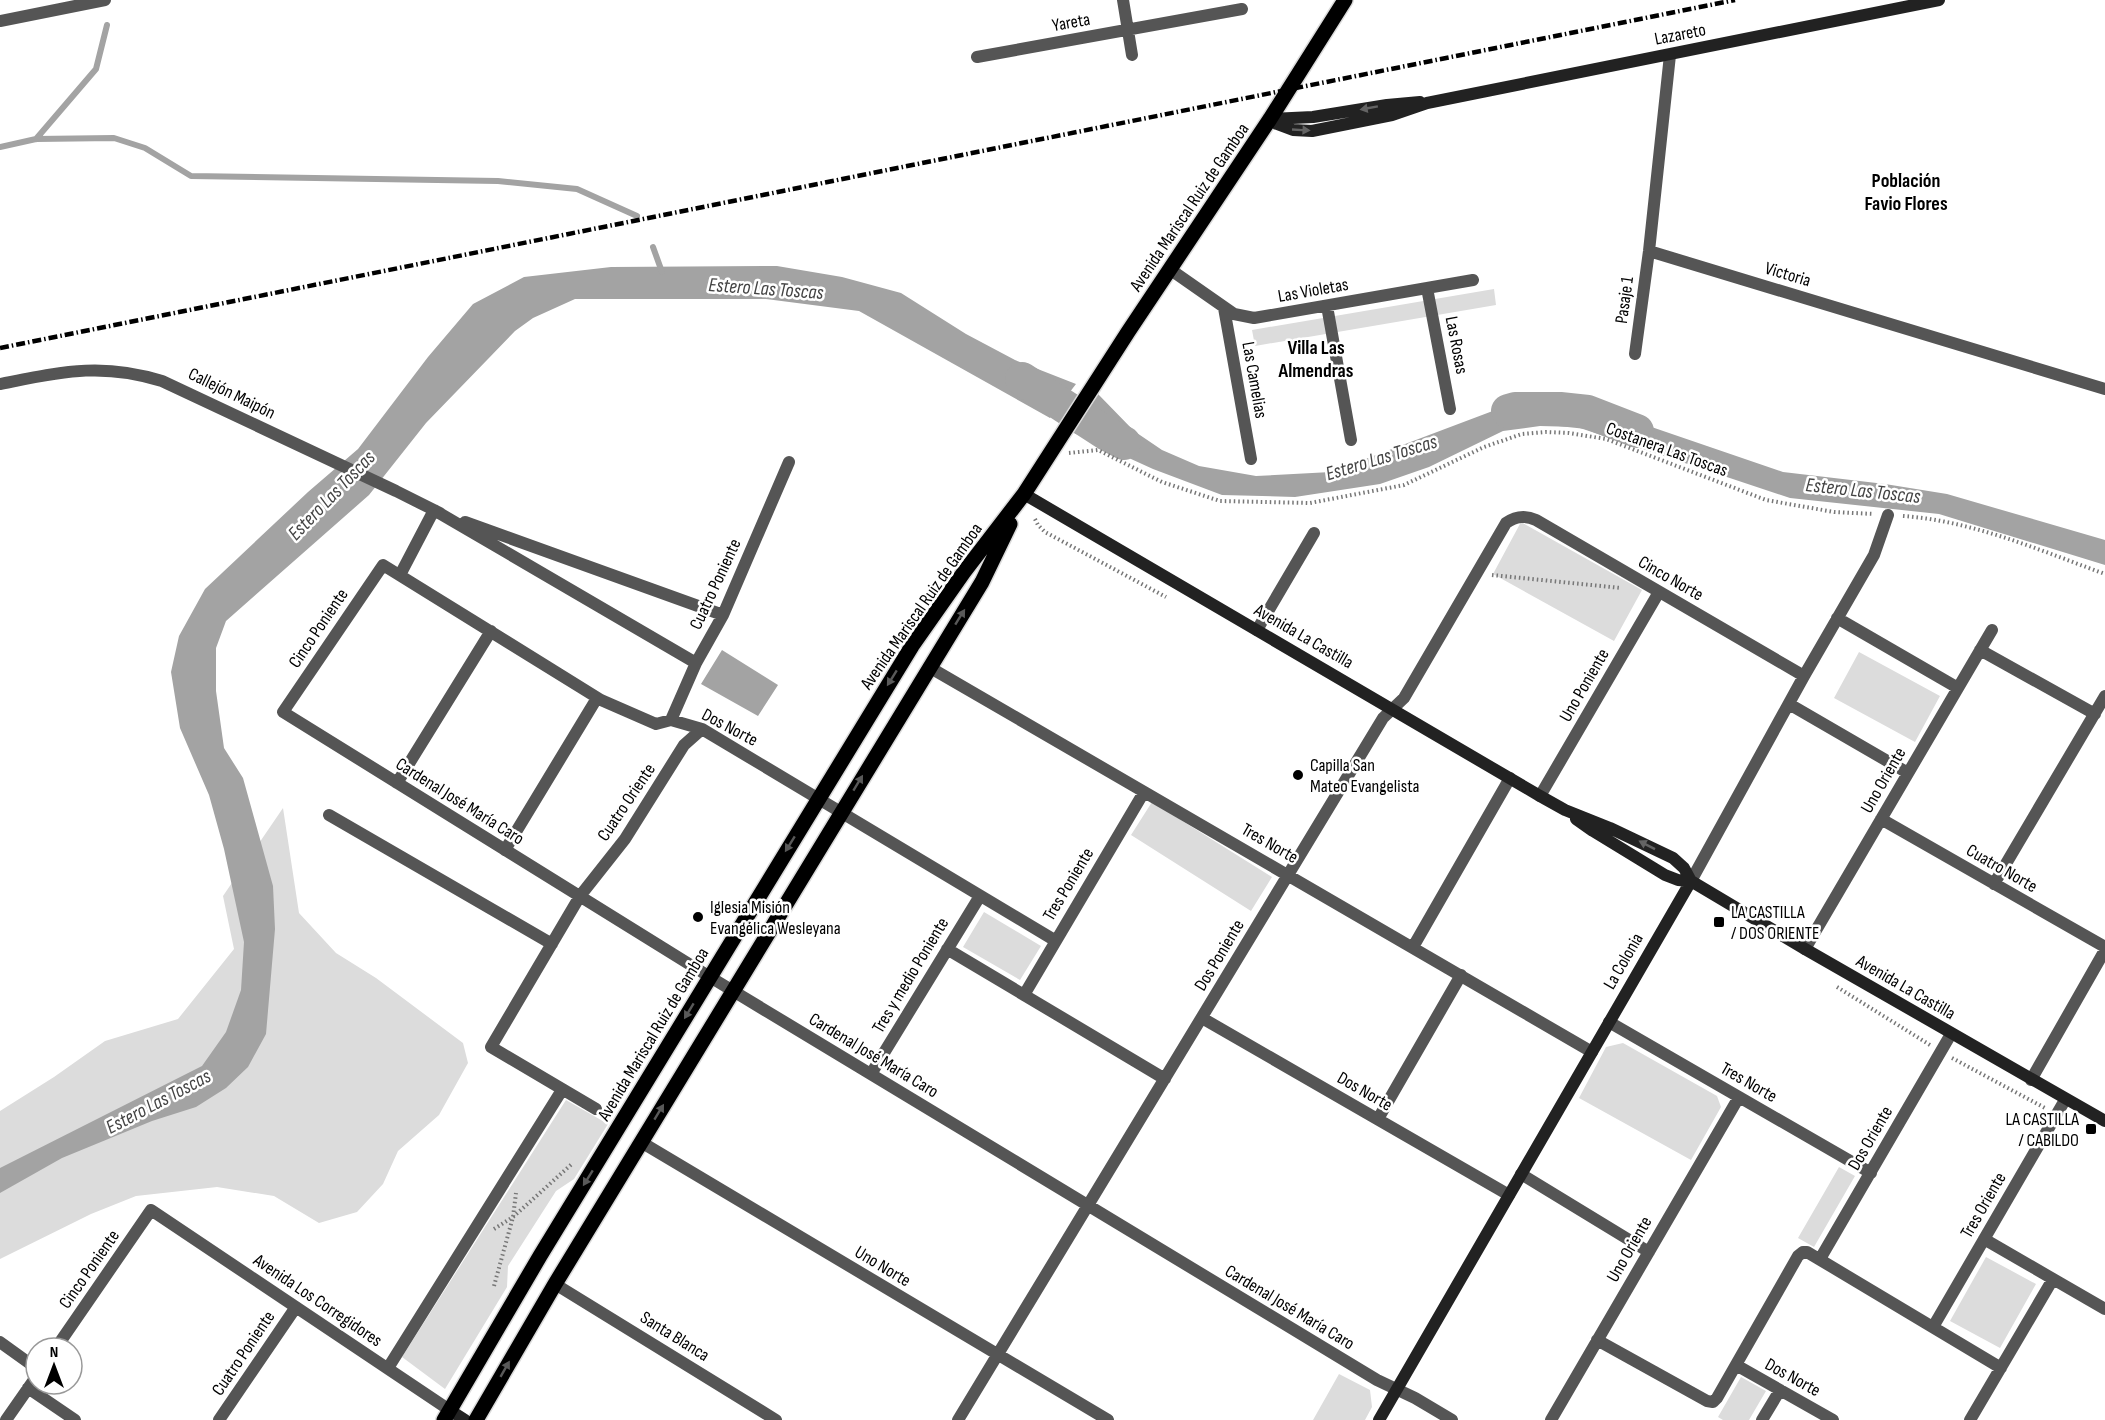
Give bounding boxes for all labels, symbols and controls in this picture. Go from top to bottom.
street label: Yareta [1051,9,1092,36]
street label: Lazareto [1653,19,1708,50]
one-way arrow [1359,104,1378,113]
street label: Avenida Mariscal Ruiz de Gamboa [1125,119,1254,296]
one-way arrow [1291,126,1310,135]
district label: Población Favio Flores [1864,169,1948,216]
street label: Victoria [1762,258,1813,291]
water label: Estero Las Toscas [708,273,824,305]
street label: Las Violetas [1276,274,1350,307]
street label: Pasaje 1 [1611,275,1638,325]
street label: Las Rosas [1441,314,1472,376]
district label: Villa Las Almendras [1278,336,1354,383]
street label: Las Camelias [1237,340,1272,420]
street label: Callejón Maipón [185,363,279,424]
street label: Costanera Las Toscas [1603,418,1730,481]
water label: Estero Las Toscas [1323,430,1440,486]
water label: Estero Las Toscas [283,446,380,546]
water label: Estero Las Toscas [1804,473,1922,509]
street label: Avenida Mariscal Ruiz de Gamboa [855,519,987,694]
street label: Cuatro Poniente [685,536,746,633]
street label: Cinco Norte [1634,551,1707,605]
street label: Cinco Poniente [284,585,353,672]
street label: Avenida La Castilla [1250,599,1357,673]
one-way arrow [954,609,965,625]
street label: Uno Poniente [1555,645,1614,725]
one-way arrow [887,670,898,686]
street label: Dos Norte [698,704,761,751]
street label: Uno Oriente [1856,744,1911,817]
street label: Cardenal José María Caro [392,754,528,849]
place label: Capilla San Mateo Evangelista [1310,755,1420,797]
street label: Cuatro Oriente [593,760,660,845]
marker: Capilla San Mateo Evangelista [1291,768,1305,782]
one-way arrow [853,774,863,791]
street label: Tres Norte [1238,819,1302,868]
one-way arrow [785,836,796,852]
street label: Cuatro Norte [1963,840,2041,897]
one-way arrow [1638,841,1655,850]
street label: Tres Poniente [1039,844,1098,924]
place label: Iglesia Misión Evangélica Wesleyana [710,897,841,939]
place label: LA CASTILLA / DOS ORIENTE [1731,902,1819,944]
marker: Iglesia Misión Evangélica Wesleyana [691,910,705,924]
street label: Tres y medio Poniente [868,914,953,1037]
marker: LA CASTILLA / DOS ORIENTE [1712,915,1726,929]
street label: Dos Poniente [1190,916,1249,995]
street label: La Colonia [1599,929,1648,993]
street label: Avenida Mariscal Ruiz de Gamboa [593,944,713,1125]
street label: Avenida La Castilla [1852,950,1959,1024]
one-way arrow [684,1003,695,1019]
street label: Cardenal José María Caro [805,1009,942,1102]
street label: Tres Norte [1717,1058,1781,1107]
water label: Estero Las Toscas [102,1064,215,1140]
street label: Dos Norte [1333,1067,1396,1116]
street label: Dos Oriente [1844,1102,1897,1174]
one-way arrow [654,1104,665,1120]
place label: LA CASTILLA / CABILDO [2005,1109,2079,1151]
marker: LA CASTILLA / CABILDO [2084,1122,2098,1136]
street label: Tres Oriente [1956,1169,2011,1242]
one-way arrow [583,1170,594,1186]
street label: Uno Oriente [1602,1213,1657,1286]
street label: Cinco Poniente [55,1226,124,1313]
street label: Uno Norte [851,1242,915,1291]
street label: Avenida Los Corregidores [249,1249,386,1351]
street label: Cardenal José María Caro [1221,1261,1358,1354]
street label: Cuatro Poniente [207,1307,279,1400]
street label: Santa Blanca [636,1307,713,1366]
north arrow [24,1336,84,1396]
text: N [50,1343,58,1362]
street label: Dos Norte [1761,1354,1824,1401]
one-way arrow [500,1360,510,1377]

